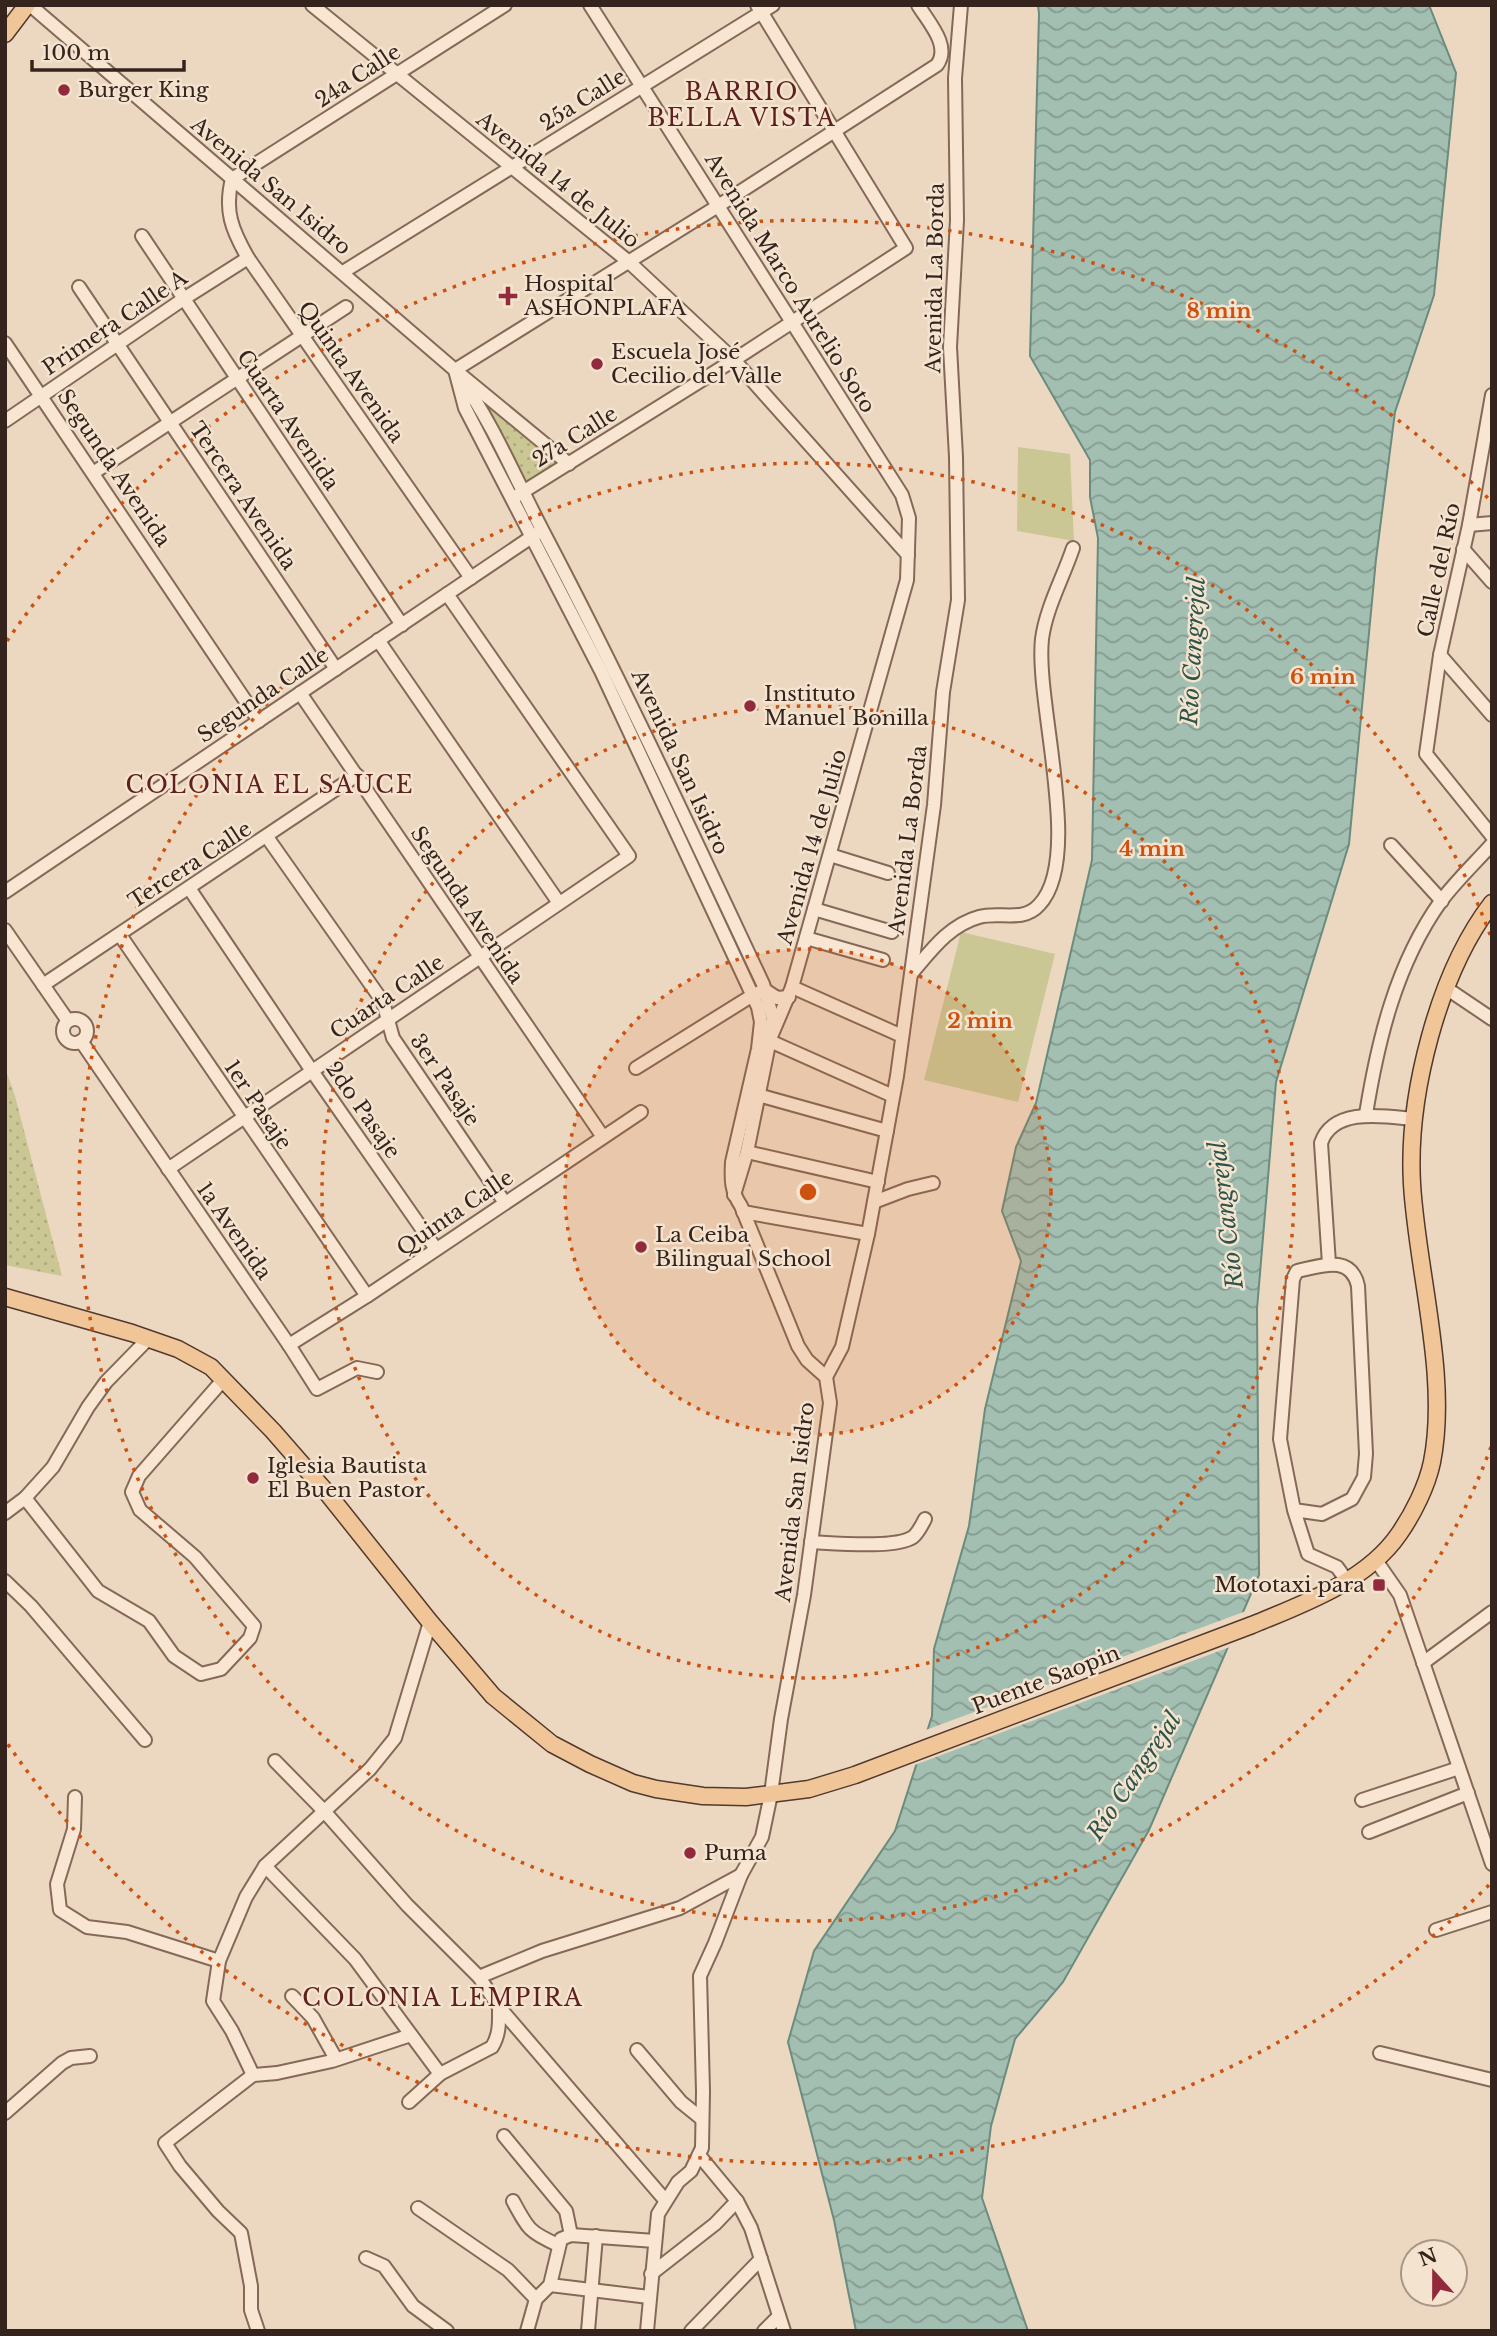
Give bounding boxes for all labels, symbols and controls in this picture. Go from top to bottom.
scale bar [32,28,184,72]
street label: 24a Calle [310,39,406,113]
text: 100 m [42,40,110,66]
street label: 25a Calle [535,63,631,137]
place label: Burger King [78,77,209,103]
district label: BARRIO BELLA VISTA [648,78,836,132]
marker: Burger King [56,82,72,98]
street label: Avenida 14 de Julio [470,106,645,254]
street label: Avenida San Isidro [185,111,356,261]
street label: Avenida Marco Aurelio Soto [699,147,881,418]
street label: Avenida La Borda [920,182,950,375]
street label: Primera Calle A [38,264,193,381]
place label: Hospital ASHONPLAFA [523,271,687,321]
marker: Hospital ASHONPLAFA [498,286,518,306]
street label: Quinta Avenida [292,296,410,448]
text: 8 min [1187,298,1252,324]
place label: Escuela José Cecilio del Valle [611,339,782,389]
street label: Cuarta Avenida [231,345,345,496]
marker: Escuela José Cecilio del Valle [589,356,605,372]
street label: Segunda Avenida [52,384,177,552]
street label: 27a Calle [528,401,622,473]
street label: Tercera Avenida [184,417,302,575]
street label: Calle del Río [1412,500,1466,640]
water label: Río Cangrejal [1175,575,1211,727]
street label: Segunda Calle [193,642,333,748]
street label: Avenida San Isidro [625,664,734,859]
text: 6 min [1290,664,1356,690]
place label: Instituto Manuel Bonilla [764,681,929,731]
marker: Instituto Manuel Bonilla [742,698,758,714]
street label: Avenida La Borda [883,743,933,937]
street label: Avenida 14 de Julio [771,746,852,949]
district label: COLONIA EL SAUCE [125,771,415,799]
street label: Tercera Calle [124,816,256,914]
street label: Segunda Avenida [405,821,530,989]
text: 4 min [1119,836,1185,862]
street label: Cuarta Calle [325,949,449,1045]
text: 2 min [947,1008,1013,1034]
street label: 3er Pasaje [405,1029,485,1131]
street label: 1er Pasaje [219,1055,297,1155]
street label: 2do Pasaje [320,1057,406,1163]
water label: Río Cangrejal [1203,1139,1249,1291]
street label: Quinta Calle [392,1164,518,1262]
street label: 1a Avenida [191,1177,277,1285]
centre of rings [796,1180,820,1204]
place label: La Ceiba Bilingual School [655,1222,832,1272]
marker: La Ceiba Bilingual School [633,1239,649,1255]
street label: Avenida San Isidro [770,1401,820,1604]
place label: Iglesia Bautista El Buen Pastor [267,1453,427,1503]
marker: Iglesia Bautista El Buen Pastor [245,1470,261,1486]
place label: Mototaxi para [1214,1572,1365,1598]
marker: Mototaxi para [1371,1577,1387,1593]
street label: Puente Saopin [969,1640,1123,1720]
water label: Río Cangrejal [1080,1706,1188,1846]
place label: Puma [704,1840,767,1866]
marker: Puma [682,1845,698,1861]
district label: COLONIA LEMPIRA [302,1984,584,2012]
north arrow [1399,2238,1469,2308]
text: N [1416,2244,1441,2272]

